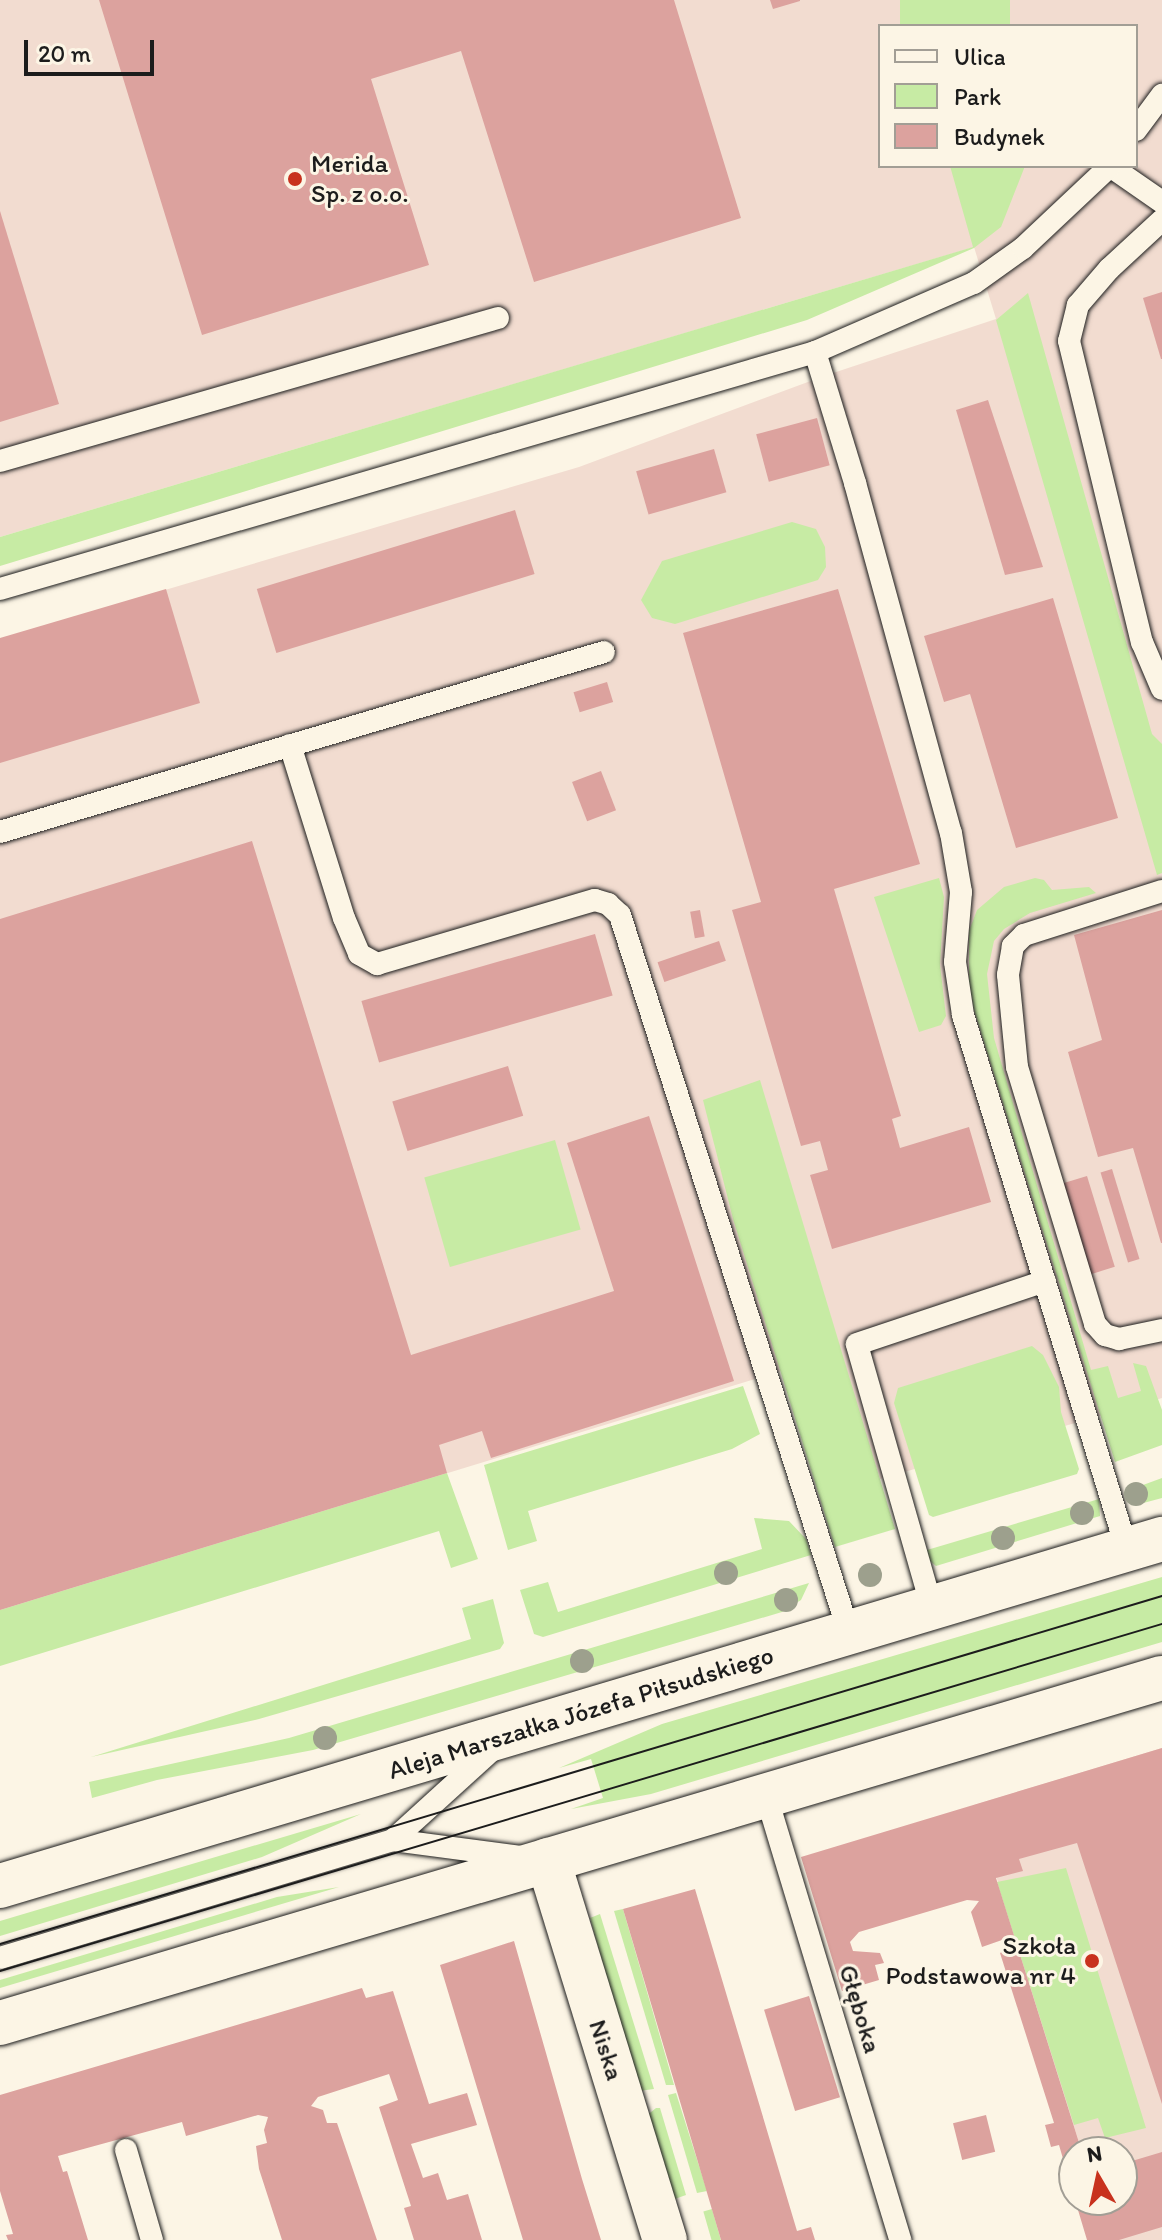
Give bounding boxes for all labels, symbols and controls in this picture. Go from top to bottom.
scale bar [28,24,158,74]
legend [878,24,1138,168]
text: 20 m [38,39,91,68]
text: Ulica [954,42,1006,71]
text: Park [954,82,1001,111]
text: Budynek [954,122,1045,151]
place label: Merida Sp. z o.o. [311,148,409,210]
marker: Merida Sp. z o.o. [286,170,304,188]
street label: Aleja Marszałka Józefa Piłsudskiego [385,1640,777,1786]
place label: Szkoła Podstawowa nr 4 [886,1930,1076,1992]
marker: Szkoła Podstawowa nr 4 [1083,1952,1101,1970]
street label: Głęboka [832,1961,888,2057]
street label: Niska [582,2016,630,2084]
north arrow [1058,2136,1138,2216]
text: N [1085,2139,1104,2168]

